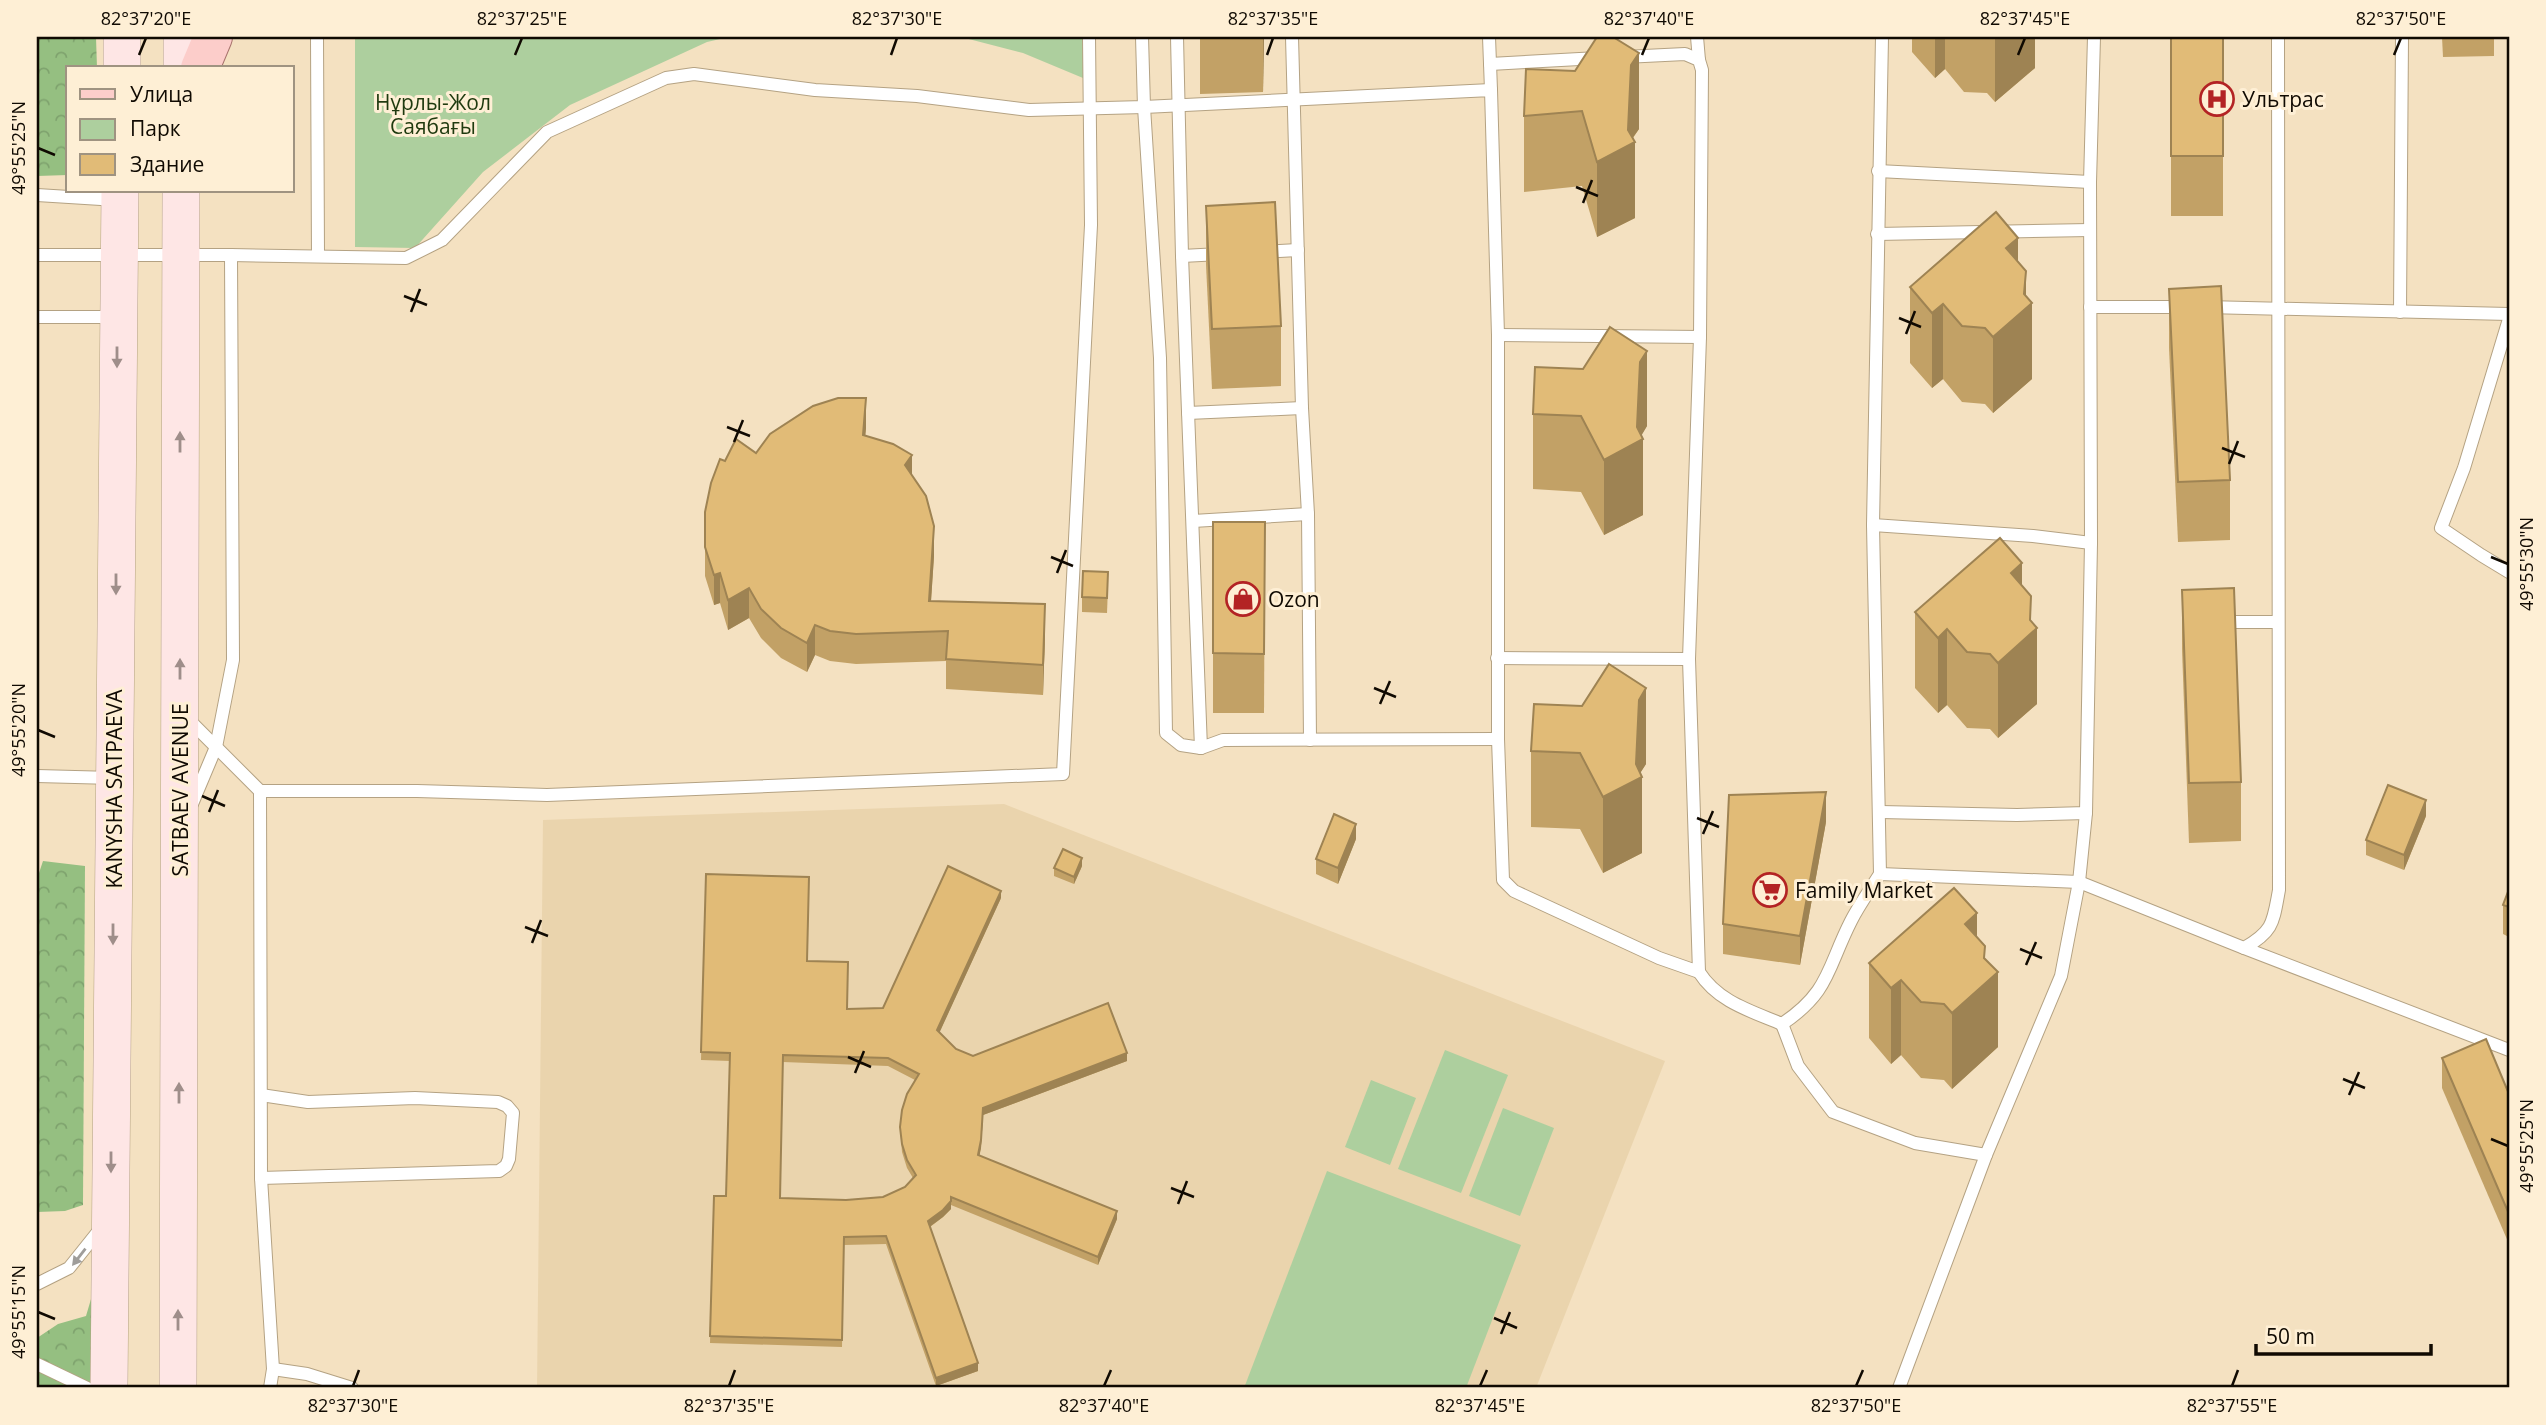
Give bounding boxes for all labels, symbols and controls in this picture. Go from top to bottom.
text: 82°37'20"E [101,6,191,30]
text: 82°37'25"E [477,6,567,30]
text: 82°37'30"E [852,6,942,30]
text: 82°37'35"E [1228,6,1318,30]
text: 82°37'40"E [1604,6,1694,30]
text: 82°37'45"E [1980,6,2070,30]
text: 82°37'50"E [2356,6,2446,30]
legend [66,66,294,192]
text: Улица [130,80,193,108]
hospital icon: Ультрас [2198,80,2236,118]
place label: Ультрас [2242,85,2324,113]
park label: Нұрлы-Жол Саябағы [375,88,491,140]
text: 49°55'25"N [6,101,30,195]
text: Парк [130,114,181,142]
text: Здание [130,150,204,178]
one-way arrow [112,346,123,368]
one-way arrow [174,430,186,452]
text: 49°55'30"N [2514,517,2538,611]
one-way arrow [110,574,121,596]
shop icon: Ozon [1224,580,1262,618]
place label: Ozon [1268,585,1320,613]
one-way arrow [174,658,186,680]
text: 49°55'20"N [6,683,30,777]
street label: KANYSHA SATPAEVA [100,689,128,889]
street label: SATBAEV AVENUE [166,703,194,877]
supermarket icon: Family Market [1751,871,1789,909]
place label: Family Market [1795,876,1933,904]
one-way arrow [107,924,118,946]
one-way arrow [173,1081,185,1103]
text: 49°55'25"N [2514,1099,2538,1193]
one-way arrow [105,1151,117,1173]
one-way arrow [71,1247,86,1265]
text: 49°55'15"N [6,1265,30,1359]
one-way arrow [172,1309,184,1331]
scale bar [2256,1313,2430,1357]
text: 50 m [2266,1322,2315,1350]
text: 82°37'30"E [308,1393,398,1417]
text: 82°37'35"E [684,1393,774,1417]
text: 82°37'40"E [1059,1393,1149,1417]
text: 82°37'45"E [1435,1393,1525,1417]
text: 82°37'50"E [1811,1393,1901,1417]
text: 82°37'55"E [2187,1393,2277,1417]

